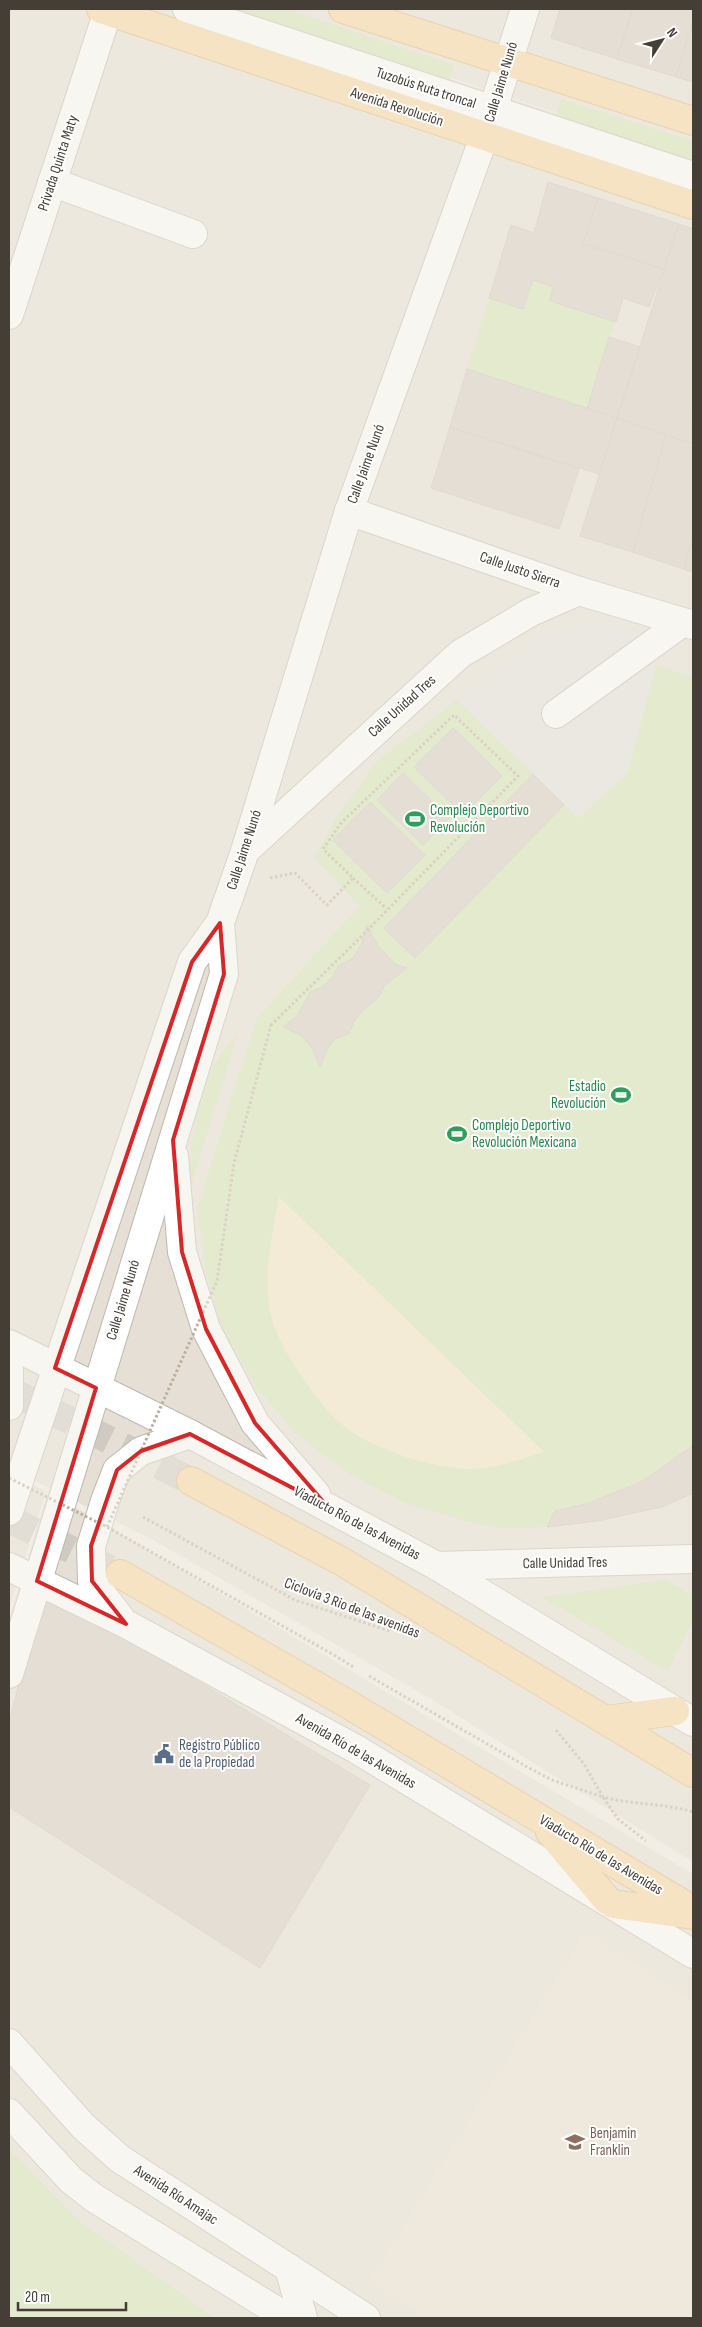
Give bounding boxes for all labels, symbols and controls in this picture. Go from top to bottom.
north arrow [637,15,687,65]
text: N [663,25,681,41]
street label: Calle Jaime Nunó [480,40,522,124]
street label: Tuzobús Ruta troncal [373,63,479,113]
street label: Avenida Revolución [347,83,446,131]
street label: Privada Quinta Maty [34,112,83,213]
street label: Calle Jaime Nunó [343,422,389,506]
street label: Calle Justo Sierra [477,547,563,593]
street label: Calle Unidad Tres [364,671,440,741]
place label: Complejo Deportivo Revolución [430,801,529,837]
street label: Calle Jaime Nunó [222,808,266,892]
sports icon: Complejo Deportivo Revolución [404,808,426,830]
place label: Estadio Revolución [551,1077,606,1113]
sports icon: Estadio Revolución [610,1084,632,1106]
place label: Complejo Deportivo Revolución Mexicana [472,1116,577,1152]
sports icon: Complejo Deportivo Revolución Mexicana [446,1123,468,1145]
street label: Calle Jaime Nunó [102,1258,144,1342]
street label: Viaducto Río de las Avenidas [290,1482,424,1564]
street label: Calle Unidad Tres [523,1553,607,1573]
street label: Ciclovía 3 Rio de las avenidas [282,1573,422,1643]
street label: Avenida Río de las Avenidas [292,1708,419,1793]
place label: Registro Público de la Propiedad [179,1736,260,1772]
public building icon: Registro Público de la Propiedad [153,1743,175,1765]
street label: Viaducto Río de las Avenidas [536,1811,666,1899]
place label: Benjamin Franklin [590,2124,636,2160]
school or university icon: Benjamin Franklin [564,2131,586,2153]
street label: Avenida Río Amajac [130,2160,222,2229]
scale bar [18,2280,125,2312]
text: 20 m [25,2288,50,2307]

